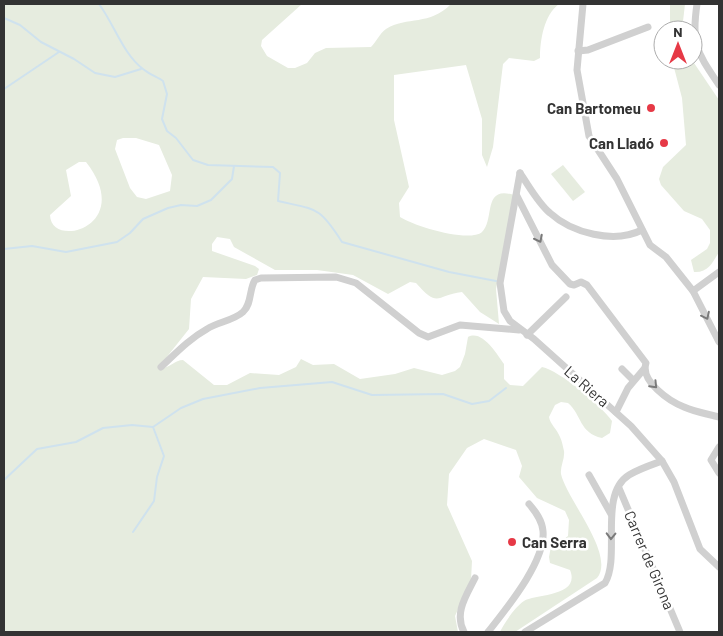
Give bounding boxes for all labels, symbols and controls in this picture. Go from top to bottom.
north arrow [653,20,703,70]
text: N [673,23,683,40]
place label: Can Bartomeu [547,99,641,117]
marker: Can Bartomeu [645,102,657,114]
place label: Can Lladó [589,134,654,152]
marker: Can Lladó [658,137,670,149]
one-way arrow [533,234,543,243]
one-way arrow [700,311,710,320]
street label: La Riera [561,362,613,410]
one-way arrow [648,379,657,388]
street label: Carrer de Girona [621,508,679,612]
one-way arrow [606,532,616,540]
place label: Can Serra [522,533,587,551]
marker: Can Serra [506,536,518,548]

